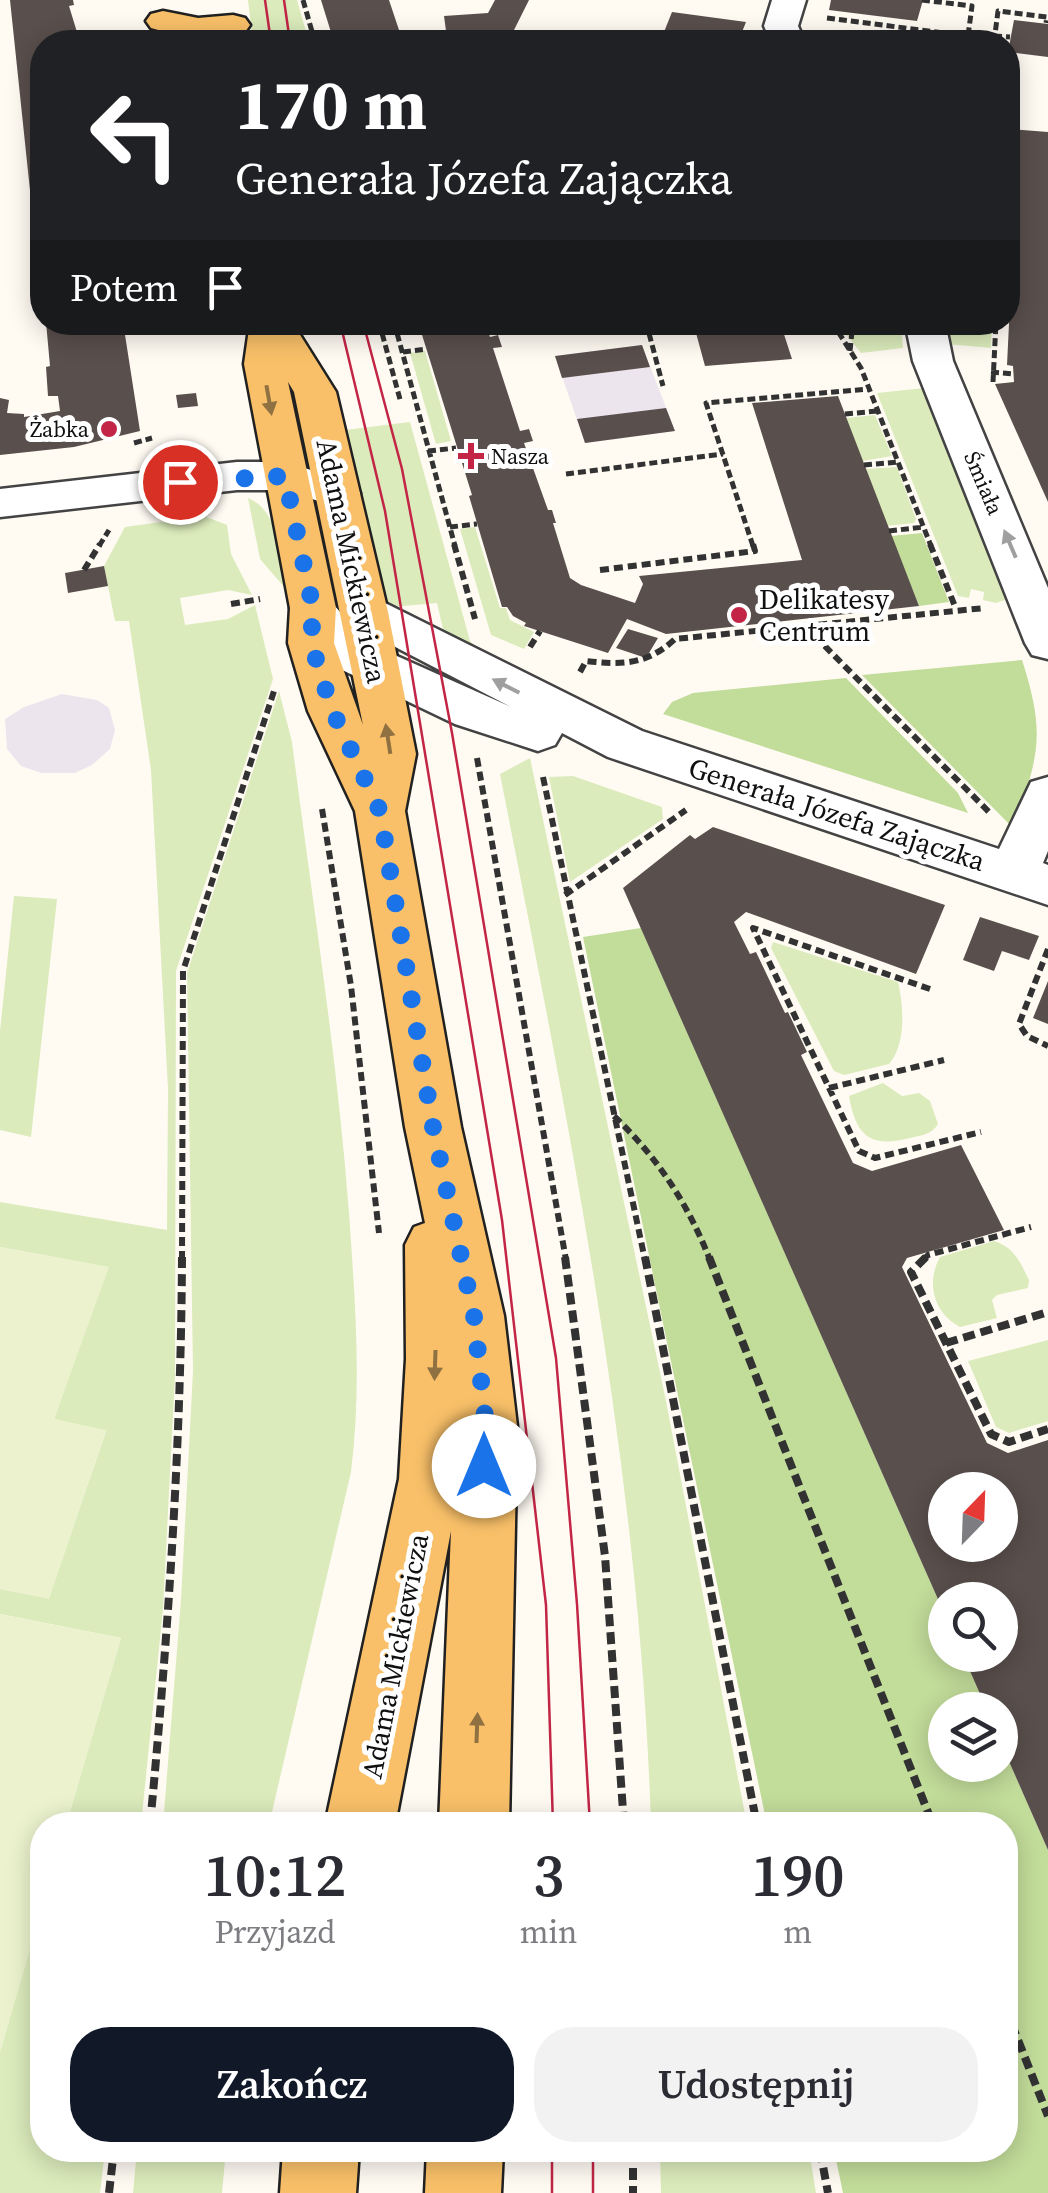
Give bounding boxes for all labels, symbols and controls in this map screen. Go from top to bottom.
text: 170 m [235,56,427,152]
icon: left [70,70,200,200]
text: Generała Józefa Zajączka [235,147,733,209]
icon: arrive [198,260,253,315]
text: Potem [70,262,178,314]
one-way arrow [262,384,277,416]
place label: Żabka [30,414,90,444]
marker: Żabka [98,418,120,440]
street label: Adama Mickiewicza [308,435,397,687]
pin [138,440,223,525]
place label: Nasza [491,441,550,471]
marker: Nasza [460,445,482,467]
street label: Śmiała [957,447,1011,520]
icon: arrive [153,455,208,510]
one-way arrow [1001,529,1017,559]
place label: Delikatesy Centrum [759,580,890,650]
marker: Delikatesy Centrum [728,604,750,626]
one-way arrow [491,678,520,695]
one-way arrow [380,723,396,755]
street label: Generała Józefa Zajączka [684,748,991,880]
one-way arrow [427,1349,443,1381]
position arrow [432,1414,536,1518]
north arrow [928,1472,1018,1562]
map controls [928,1472,1018,1782]
street label: Adama Mickiewicza [353,1530,438,1782]
button: search [928,1582,1018,1672]
button: layers [928,1692,1018,1782]
one-way arrow [469,1711,485,1743]
text: 10:12 [203,1834,346,1916]
text: 3 [533,1834,564,1916]
text: 190 [751,1834,845,1916]
text: Przyjazd [214,1910,335,1954]
text: min [520,1910,577,1954]
text: m [783,1910,812,1954]
button: Zakończ [70,2027,514,2142]
button: Udostępnij [534,2027,978,2142]

